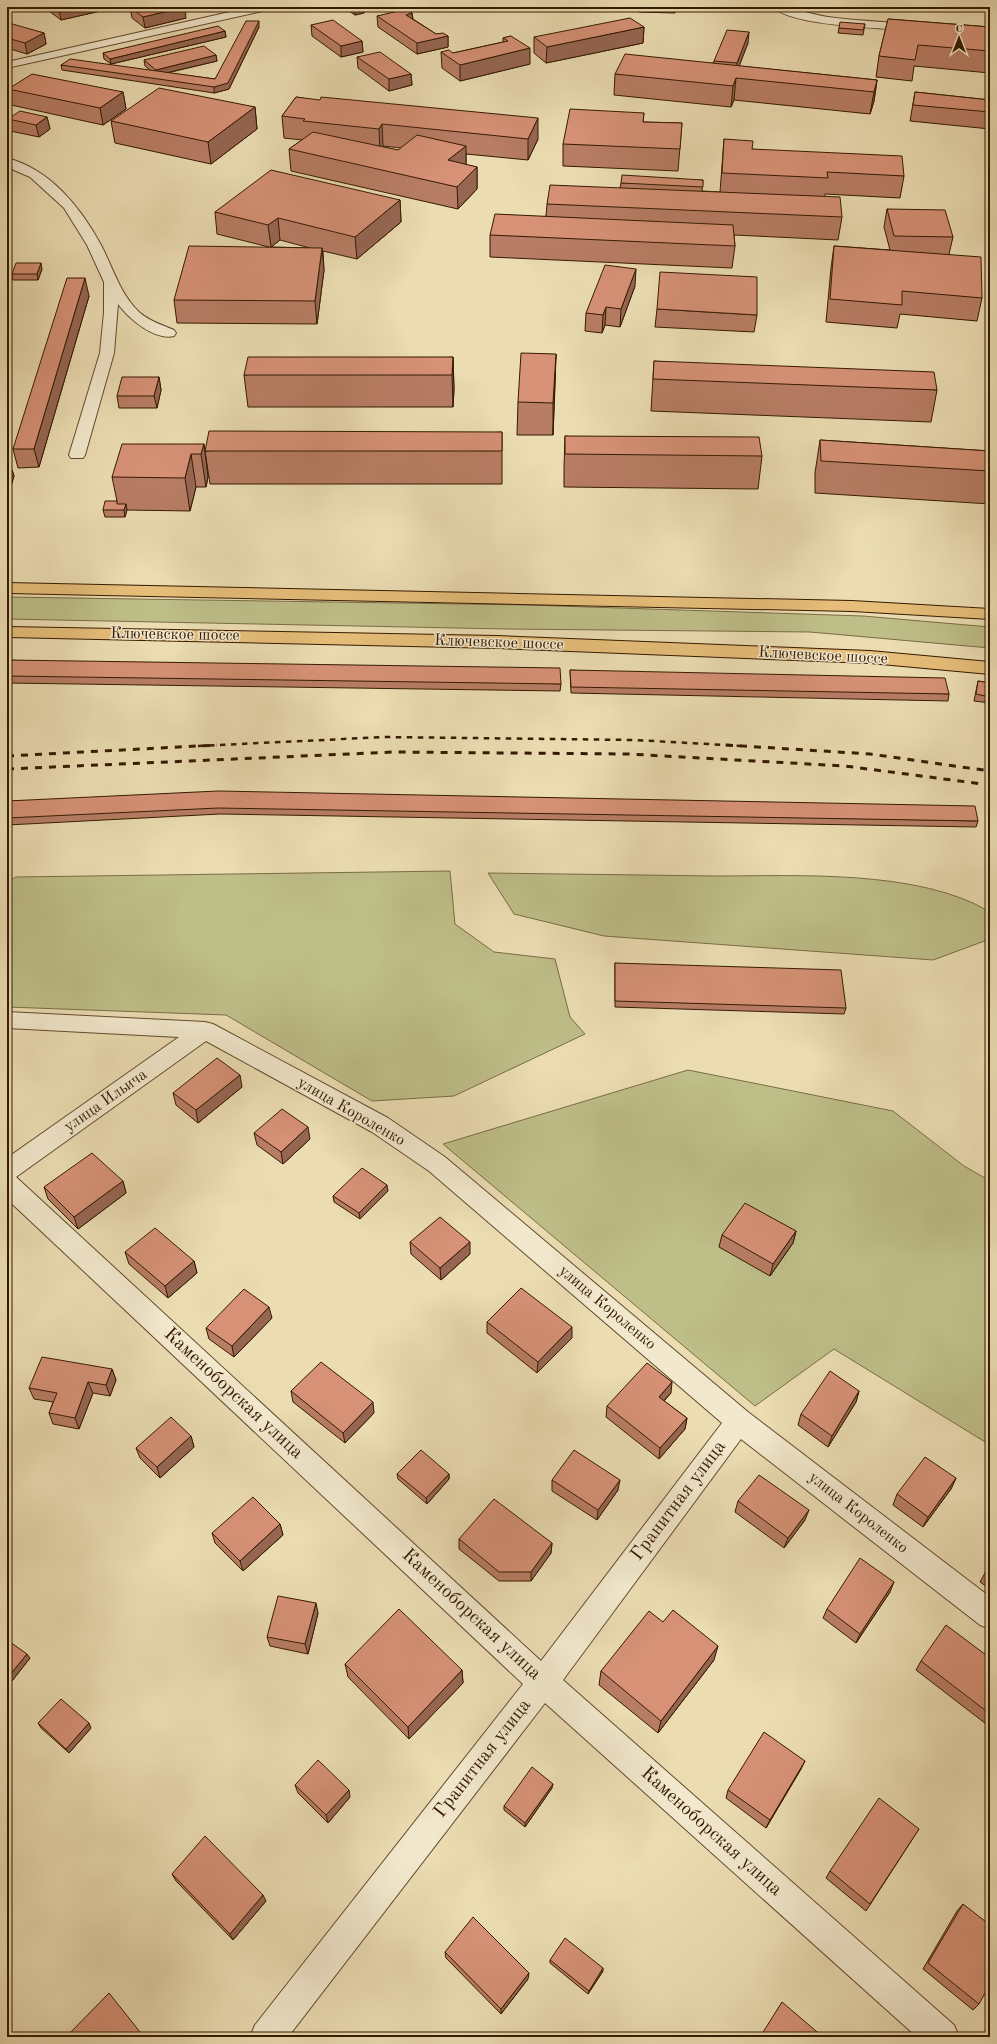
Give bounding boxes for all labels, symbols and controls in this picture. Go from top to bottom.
north arrow [939,18,979,58]
text: С [955,24,963,35]
street label: Ключевское шоссе [110,626,240,644]
street label: Ключевское шоссе [434,633,564,653]
street label: Ключевское шоссе [758,645,888,667]
street label: улица Ильича [62,1067,150,1135]
street label: улица Короленко [294,1075,408,1149]
street label: улица Короленко [555,1263,659,1353]
street label: Каменоборская улица [160,1325,307,1464]
street label: Гранитная улица [628,1437,731,1565]
street label: улица Короленко [805,1469,911,1557]
street label: Каменоборская улица [398,1546,545,1685]
street label: Гранитная улица [431,1696,535,1822]
street label: Каменоборская улица [637,1764,786,1901]

